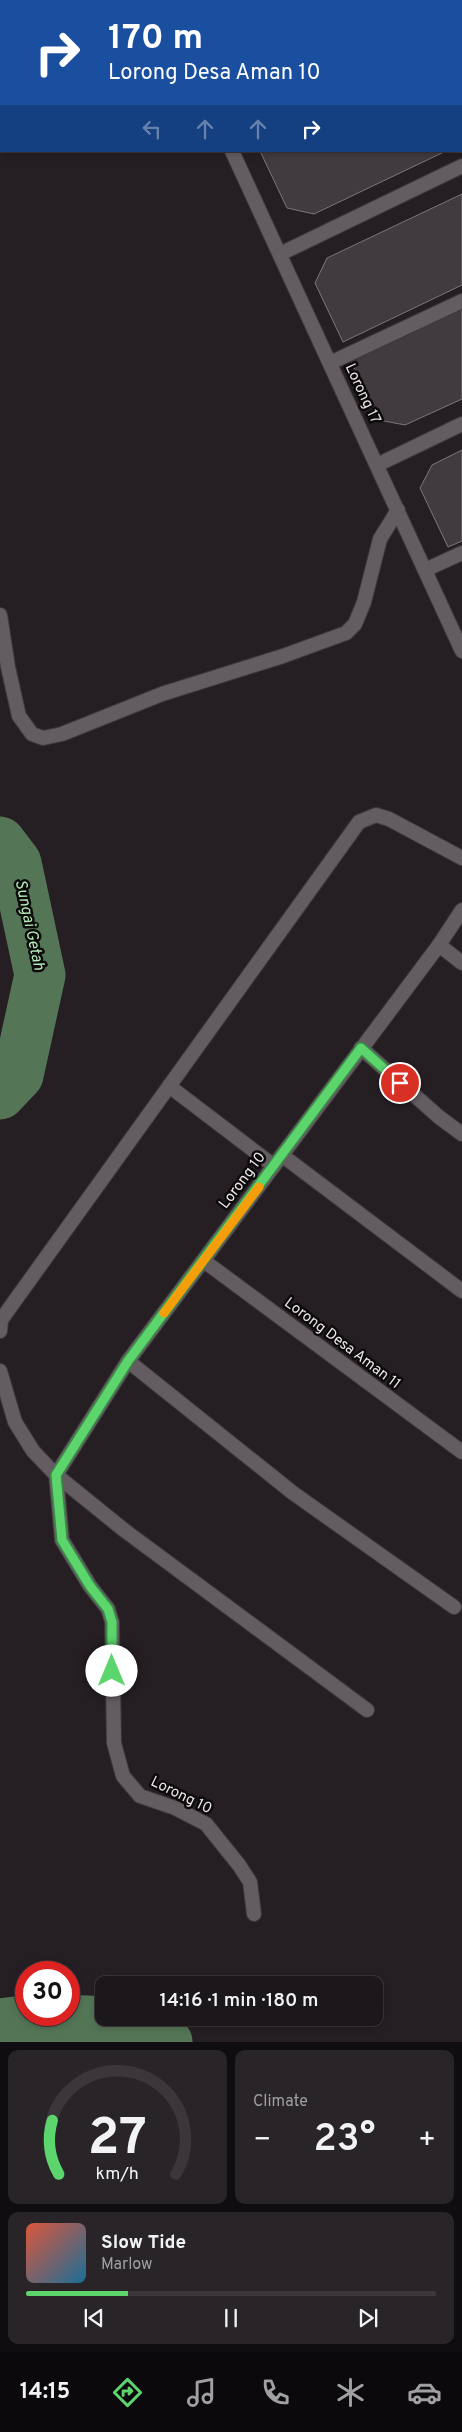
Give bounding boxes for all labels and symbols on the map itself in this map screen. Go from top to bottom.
street label: Lorong 17 [340,361,384,427]
water label: Sungai Getah [10,878,48,973]
pin [379,1062,421,1104]
street label: Lorong 10 [215,1149,271,1213]
street label: Lorong Desa Aman 11 [280,1294,404,1394]
position arrow [85,1644,137,1696]
street label: Lorong 10 [147,1773,215,1819]
speed limit sign: 30 [15,1961,80,2026]

